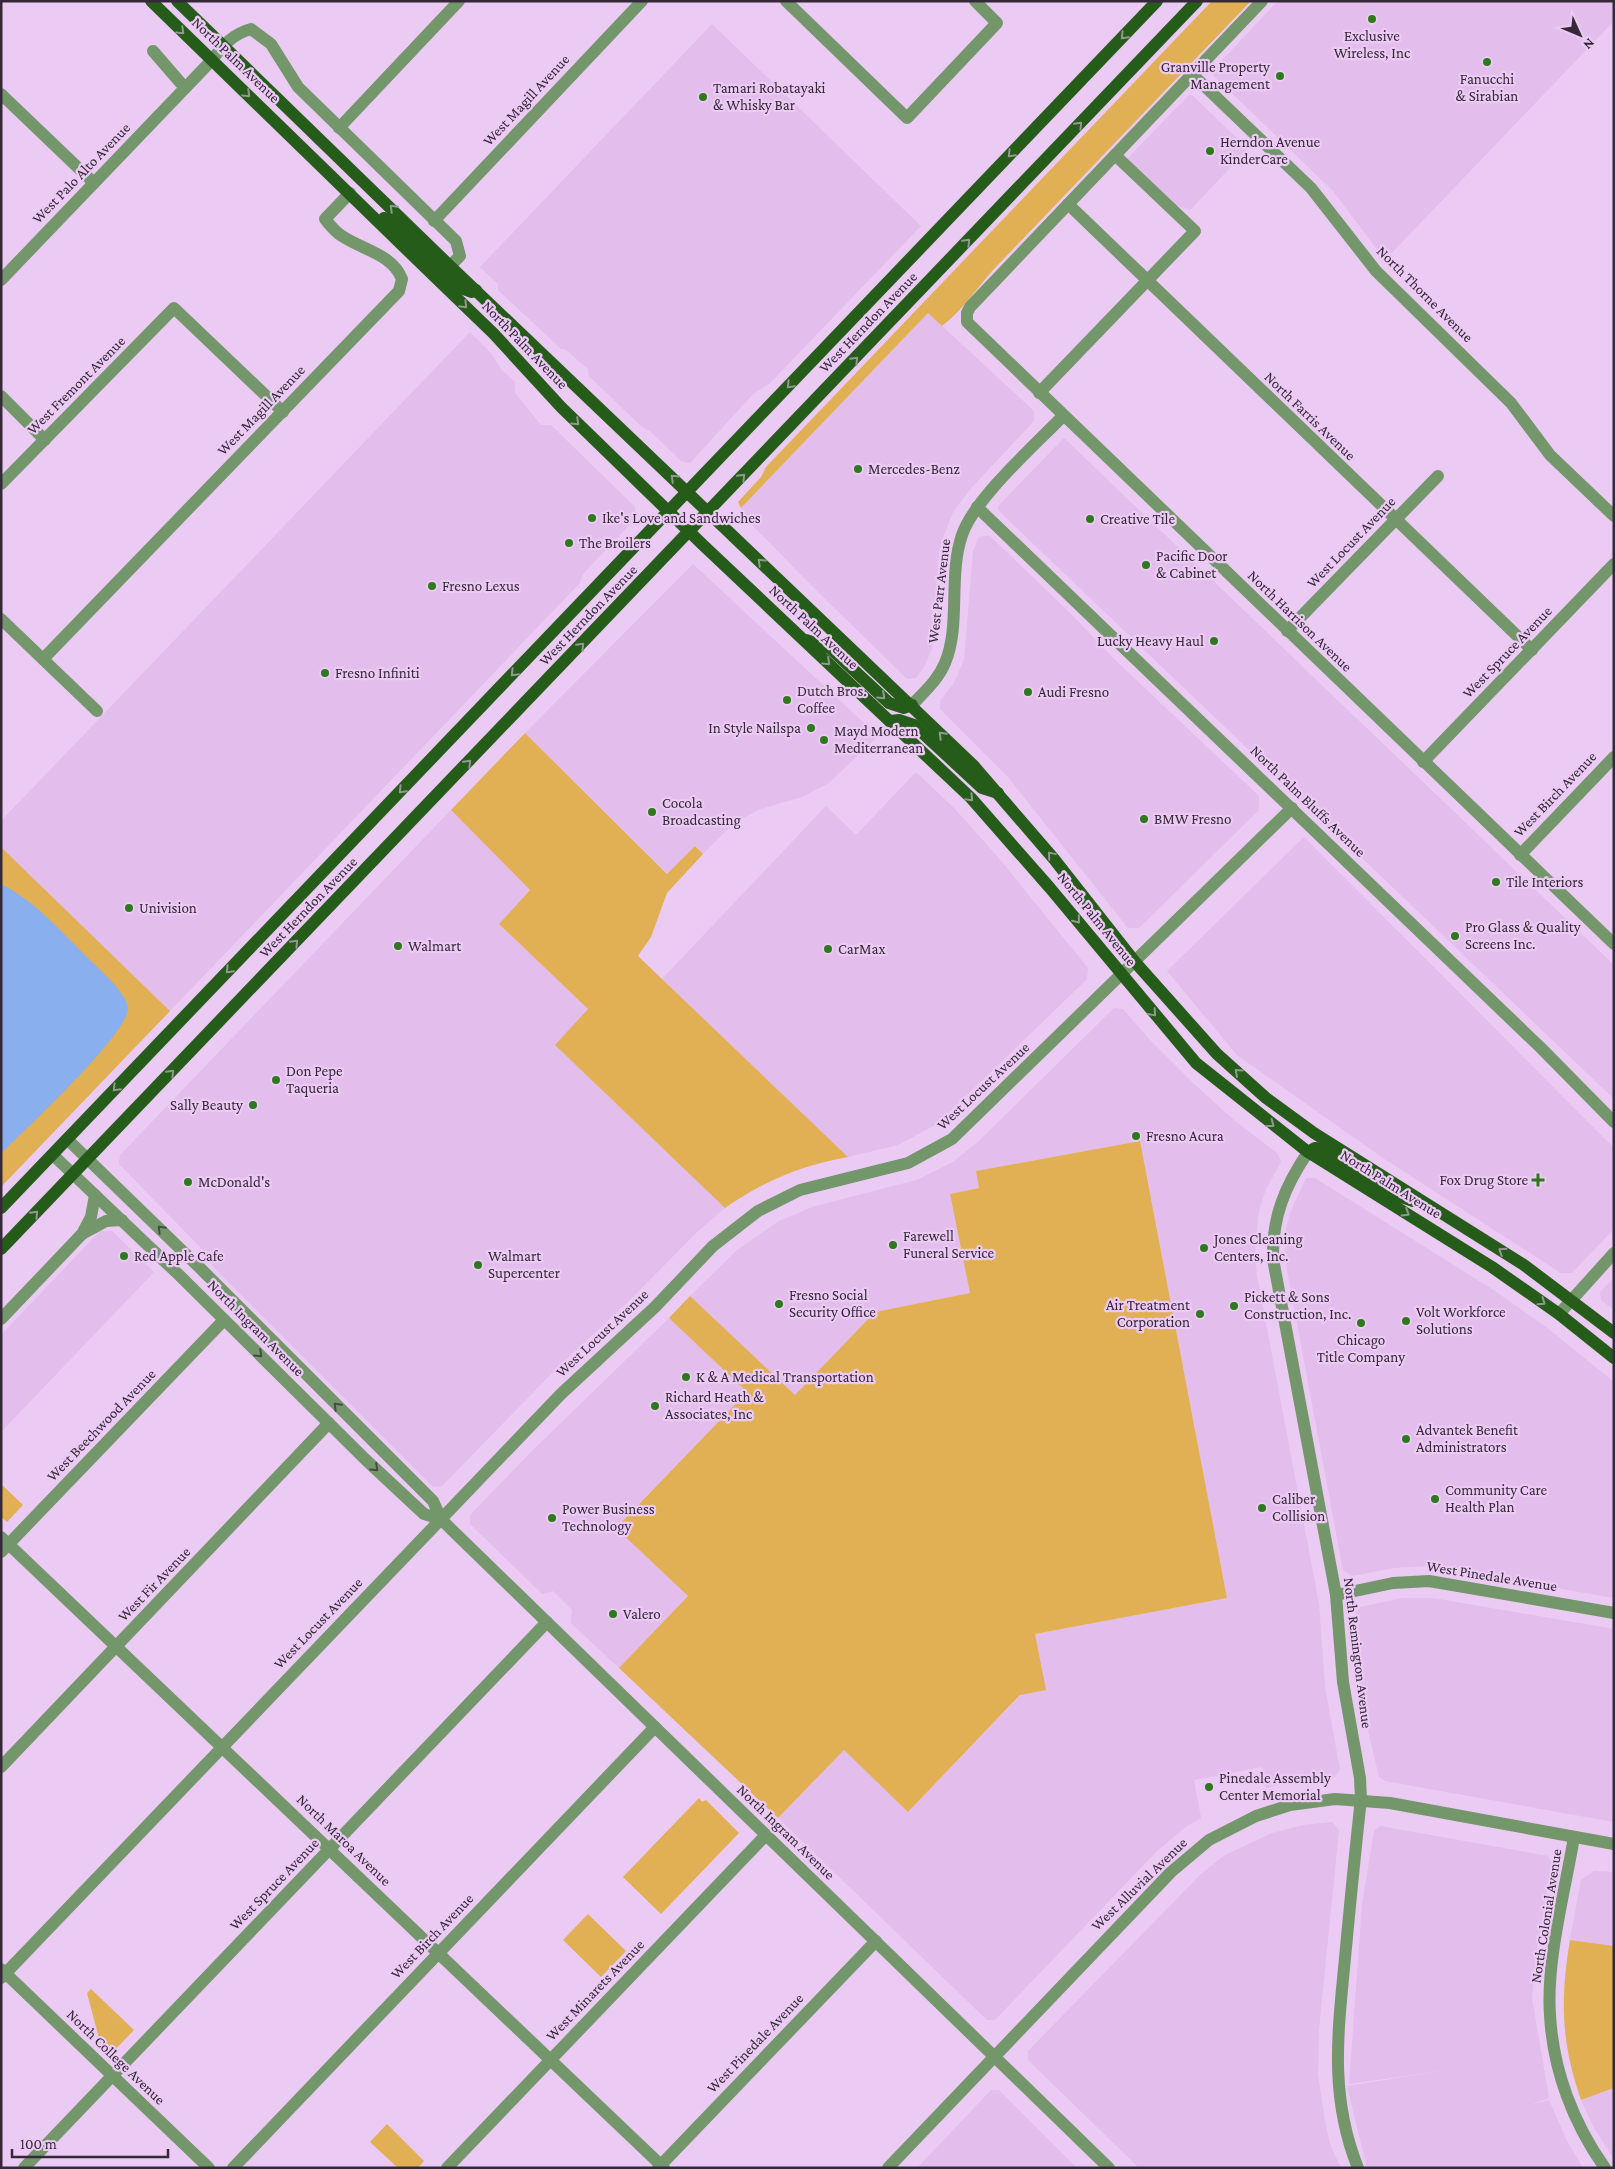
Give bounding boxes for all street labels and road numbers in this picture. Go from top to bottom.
street label: North Palm Avenue [189,14,283,106]
street label: West Magill Avenue [480,51,573,150]
street label: West Palo Alto Avenue [29,119,133,227]
street label: North Thorne Avenue [1374,243,1477,346]
street label: West Herndon Avenue [816,268,920,376]
street label: North Palm Avenue [479,298,571,392]
street label: West Fremont Avenue [24,332,129,437]
street label: West Magill Avenue [214,361,309,459]
street label: North Farris Avenue [1261,369,1359,464]
street label: West Locust Avenue [1303,493,1399,591]
street label: West Parr Avenue [925,537,953,644]
street label: West Herndon Avenue [536,561,640,669]
street label: North Harrison Avenue [1245,567,1356,675]
street label: North Palm Avenue [766,582,862,673]
street label: West Spruce Avenue [1459,603,1556,702]
street label: North Palm Bluffs Avenue [1247,742,1369,860]
street label: West Birch Avenue [1510,748,1600,840]
street label: West Herndon Avenue [256,853,360,961]
street label: North Palm Avenue [1054,869,1140,969]
street label: West Locust Avenue [934,1039,1033,1133]
street label: North Palm Avenue [1338,1147,1445,1222]
street label: North Ingram Avenue [204,1277,308,1380]
street label: West Locust Avenue [553,1286,652,1380]
street label: West Beechwood Avenue [43,1365,159,1484]
street label: West Fir Avenue [115,1543,194,1624]
street label: West Pinedale Avenue [1426,1558,1559,1594]
street label: West Locust Avenue [270,1574,366,1672]
street label: North Remington Avenue [1340,1577,1375,1730]
street label: North Ingram Avenue [733,1781,838,1884]
street label: North Maroa Avenue [294,1791,395,1889]
street label: West Alluvial Avenue [1088,1834,1190,1934]
street label: West Spruce Avenue [226,1835,323,1934]
street label: North Colonial Avenue [1527,1847,1565,1984]
street label: West Birch Avenue [387,1890,477,1982]
street label: West Minarets Avenue [543,1936,648,2044]
street label: West Pinedale Avenue [703,1990,807,2096]
street label: North College Avenue [63,2006,169,2109]

